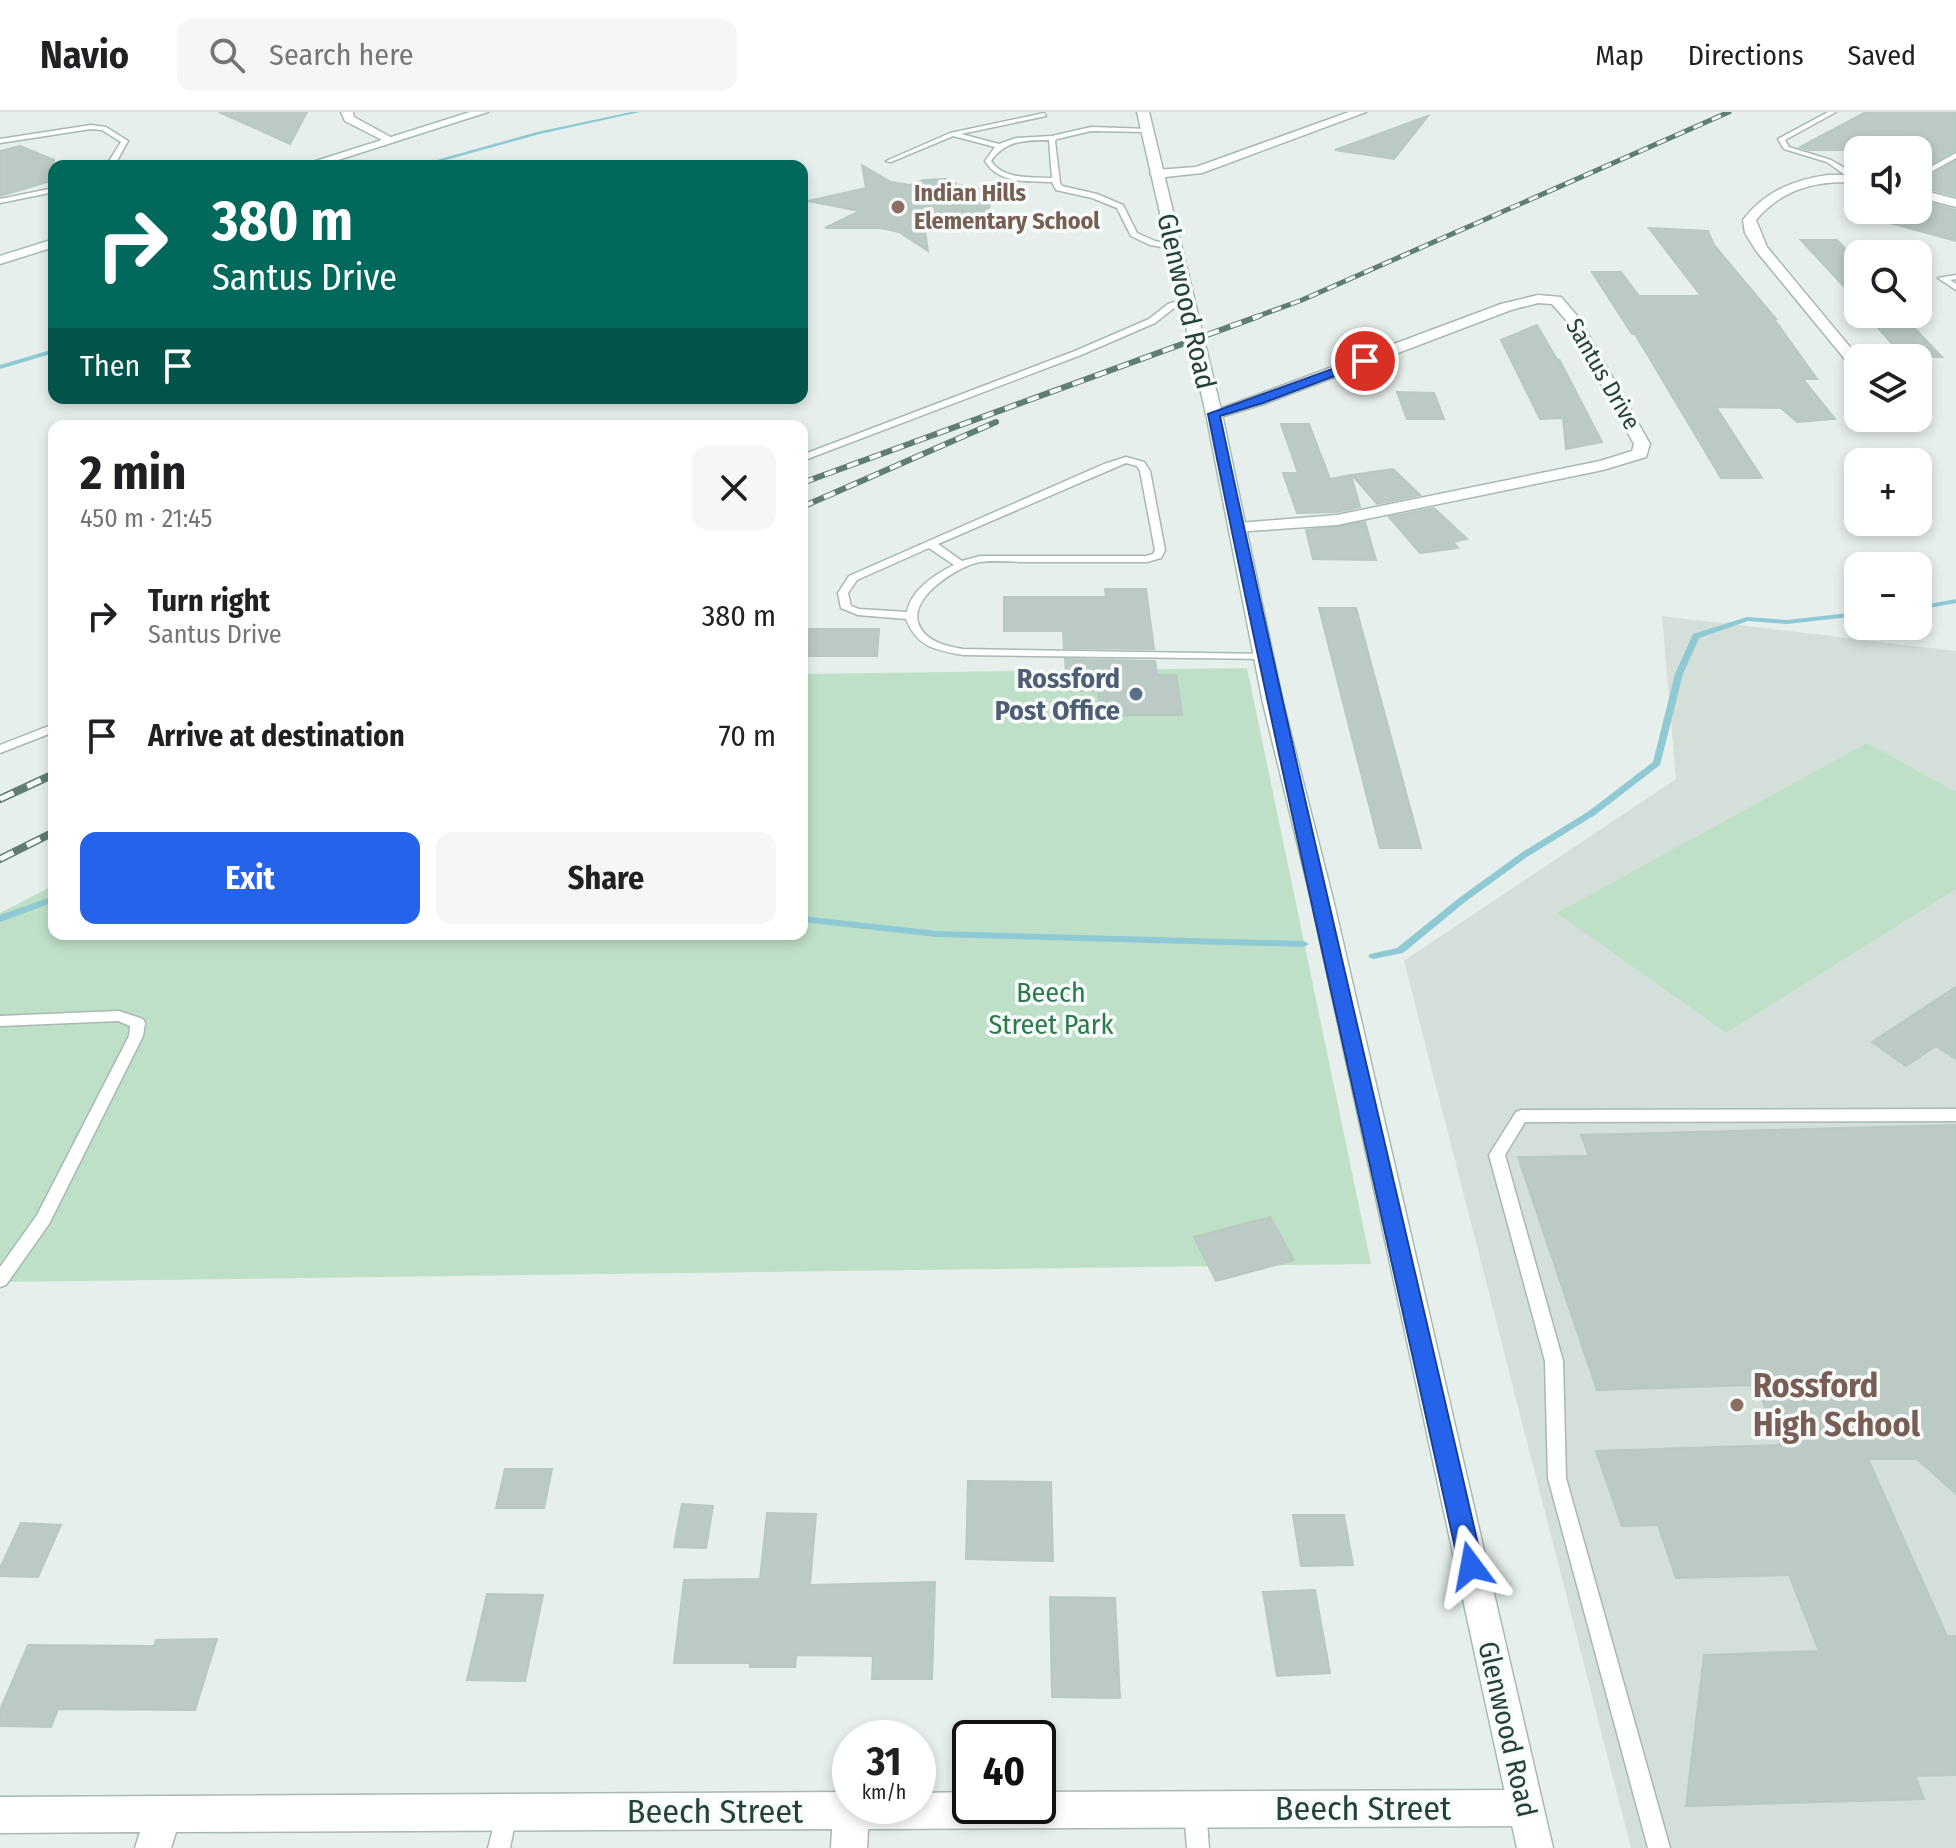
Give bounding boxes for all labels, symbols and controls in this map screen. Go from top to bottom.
search box [177,19,737,91]
text: Navio [40,32,129,78]
icon: search [205,33,249,77]
text: Search here [269,37,414,73]
text: Map [1595,39,1644,72]
text: Directions [1688,39,1804,72]
text: Saved [1848,39,1916,72]
map controls [1844,136,1932,640]
button: sound [1844,136,1932,224]
place label: Indian Hills Elementary School [914,179,1100,235]
text: 380 m [212,188,353,255]
icon: right [80,192,184,296]
marker: Indian Hills Elementary School [889,198,907,216]
street label: Glenwood Road [1150,210,1223,392]
button: search [1844,240,1932,328]
text: Santus Drive [212,256,397,300]
street label: Santus Drive [1560,314,1646,434]
pin [1331,327,1399,395]
icon: arrive [1343,339,1387,383]
icon: arrive [156,344,200,388]
button: layers [1844,344,1932,432]
text: Then [80,348,140,384]
text: 2 min [80,444,186,502]
button: close [692,446,776,530]
button: + [1844,448,1932,536]
text: 450 m · 21:45 [80,503,212,534]
button: − [1844,552,1932,640]
text: Turn right [148,583,270,619]
icon: right [80,594,124,638]
text: 380 m [702,598,776,634]
text: Santus Drive [148,619,282,650]
place label: Rossford Post Office [995,662,1120,727]
marker: Rossford Post Office [1127,685,1145,703]
icon: arrive [80,714,124,758]
text: Arrive at destination [148,718,405,754]
text: 70 m [718,718,776,754]
button: Exit [80,832,420,924]
button: Share [436,832,776,924]
park label: Beech Street Park [988,976,1115,1041]
place label: Rossford High School [1753,1365,1921,1445]
marker: Rossford High School [1728,1396,1746,1414]
position arrow [1429,1524,1513,1608]
street label: Glenwood Road [1471,1638,1544,1820]
speed limit sign: 40 [952,1720,1056,1824]
text: 31 [866,1738,902,1786]
text: km/h [862,1780,906,1804]
street label: Beech Street [1275,1788,1452,1829]
street label: Beech Street [627,1791,804,1832]

